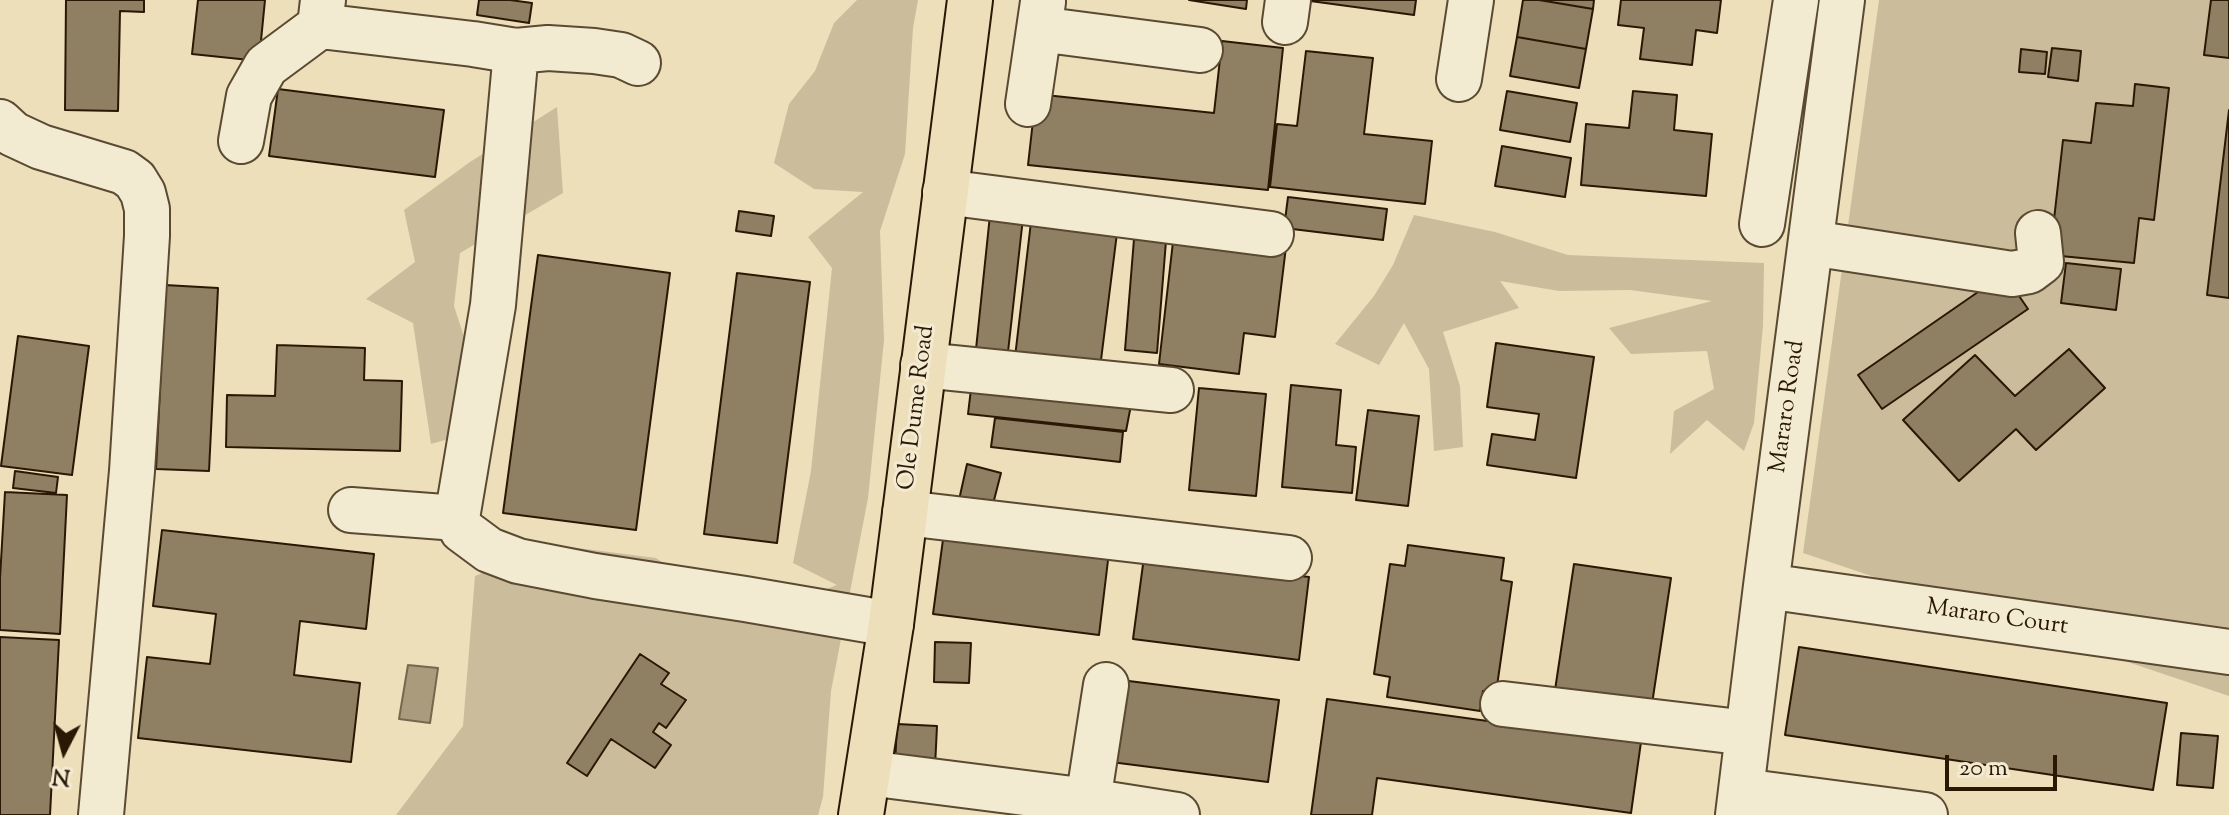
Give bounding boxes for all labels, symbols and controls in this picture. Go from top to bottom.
street label: Ole Dume Road [894,324,942,492]
street label: Mararo Road [1765,339,1813,475]
street label: Mararo Court [1924,595,2070,643]
north arrow [24,711,104,791]
scale bar [1949,739,2061,789]
text: 20 m [1959,752,2008,786]
text: N [51,758,72,792]

